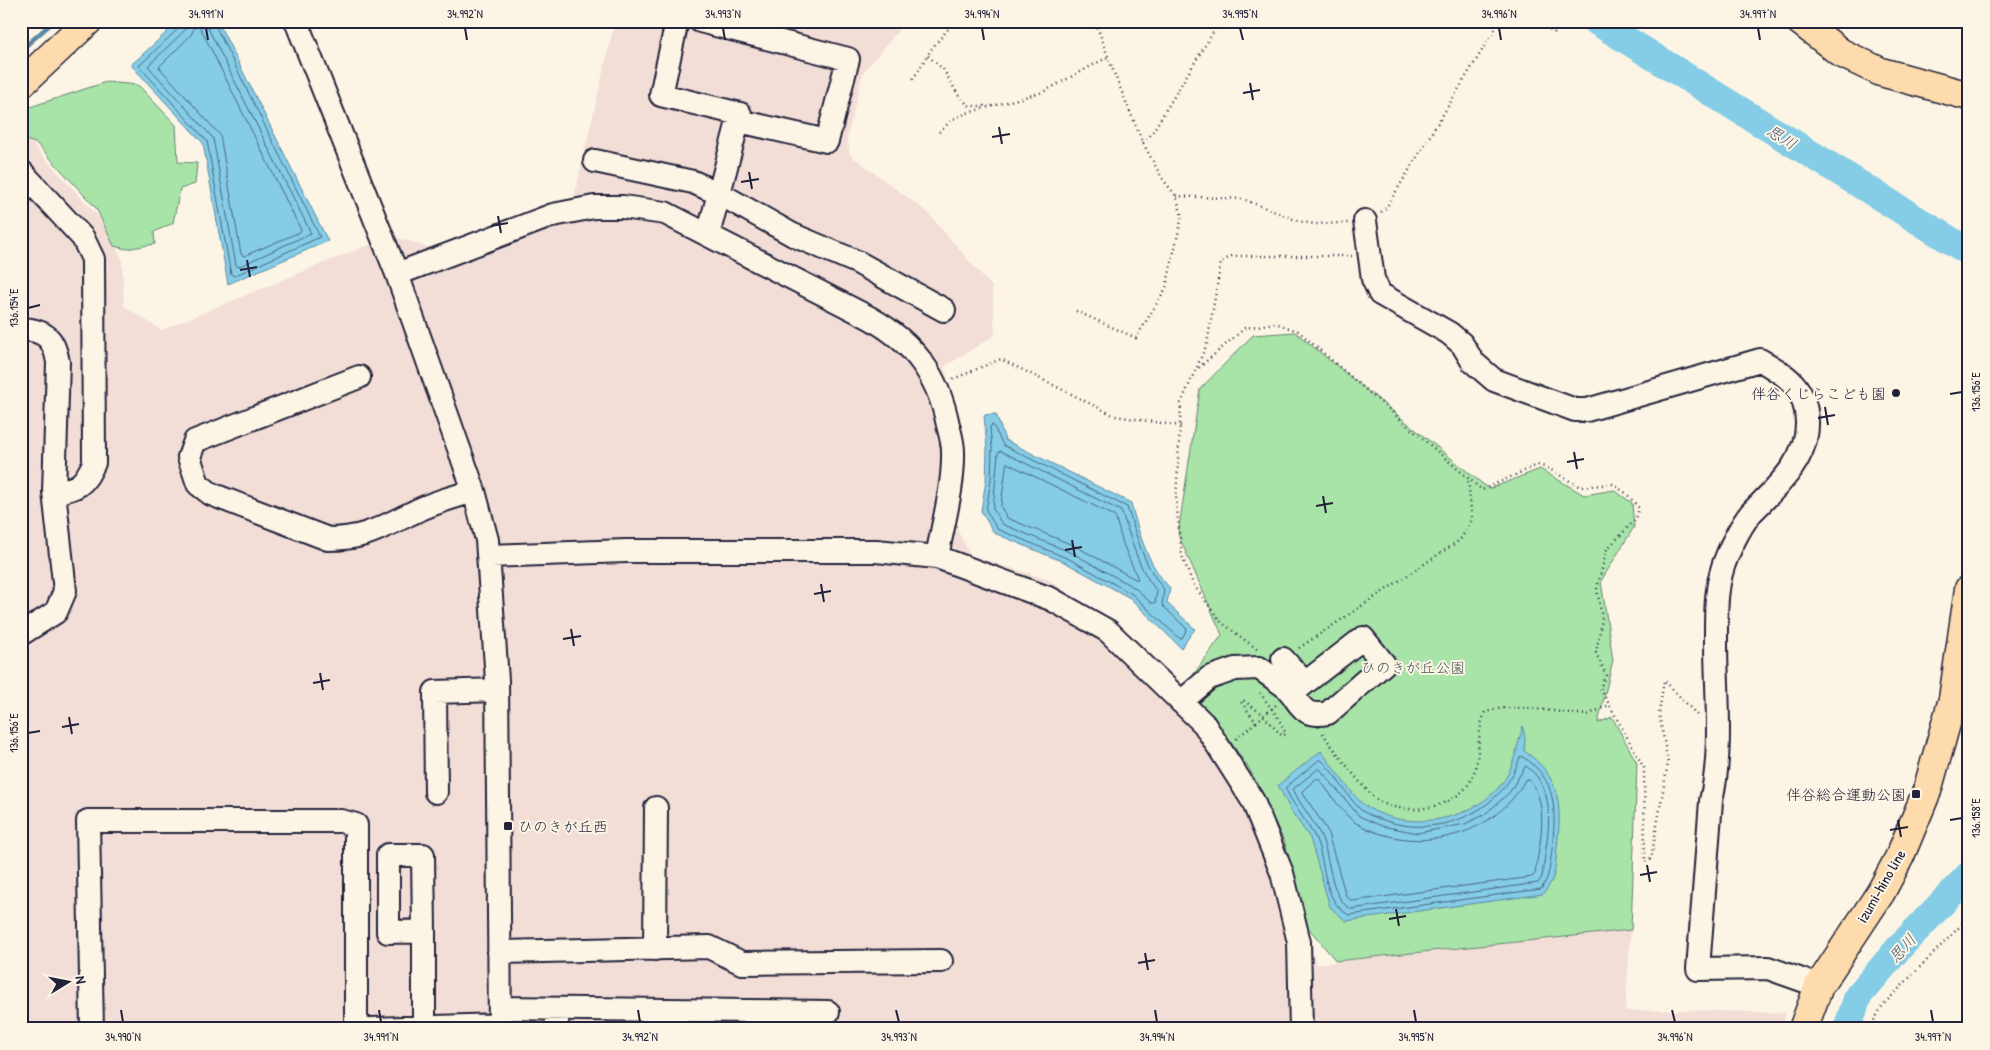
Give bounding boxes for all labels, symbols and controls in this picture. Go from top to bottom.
text: 34.991°N [189,5,223,22]
text: 34.992°N [447,5,483,22]
text: 34.993°N [705,5,741,22]
text: 34.994°N [965,5,999,22]
text: 34.995°N [1222,5,1258,22]
text: 34.996°N [1481,5,1517,22]
text: 34.997°N [1740,5,1776,22]
water label: 思川 [1763,119,1801,155]
text: 136.154°E [5,288,22,328]
text: 136.156°E [1967,372,1984,412]
place label: 伴谷くじらこども園 [1751,383,1886,404]
marker: 伴谷くじらこども園 [1890,387,1902,399]
park label: ひのきが丘公園 [1361,657,1465,678]
text: 136.156°E [5,713,22,753]
place label: 伴谷総合運動公園 [1786,784,1906,805]
marker: 伴谷総合運動公園 [1910,788,1922,800]
text: 136.158°E [1967,797,1984,838]
place label: ひのきが丘西 [518,816,608,837]
marker: ひのきが丘西 [502,820,514,832]
street label: izumi-hino line [1852,845,1910,927]
water label: 思川 [1883,929,1921,967]
north arrow [42,958,92,1008]
text: N [71,974,91,986]
text: 34.990°N [105,1028,141,1045]
text: 34.991°N [364,1028,398,1045]
text: 34.992°N [622,1028,658,1045]
text: 34.993°N [881,1028,917,1045]
text: 34.994°N [1140,1028,1174,1045]
text: 34.995°N [1398,1028,1434,1045]
text: 34.996°N [1657,1028,1693,1045]
text: 34.997°N [1915,1028,1951,1045]

